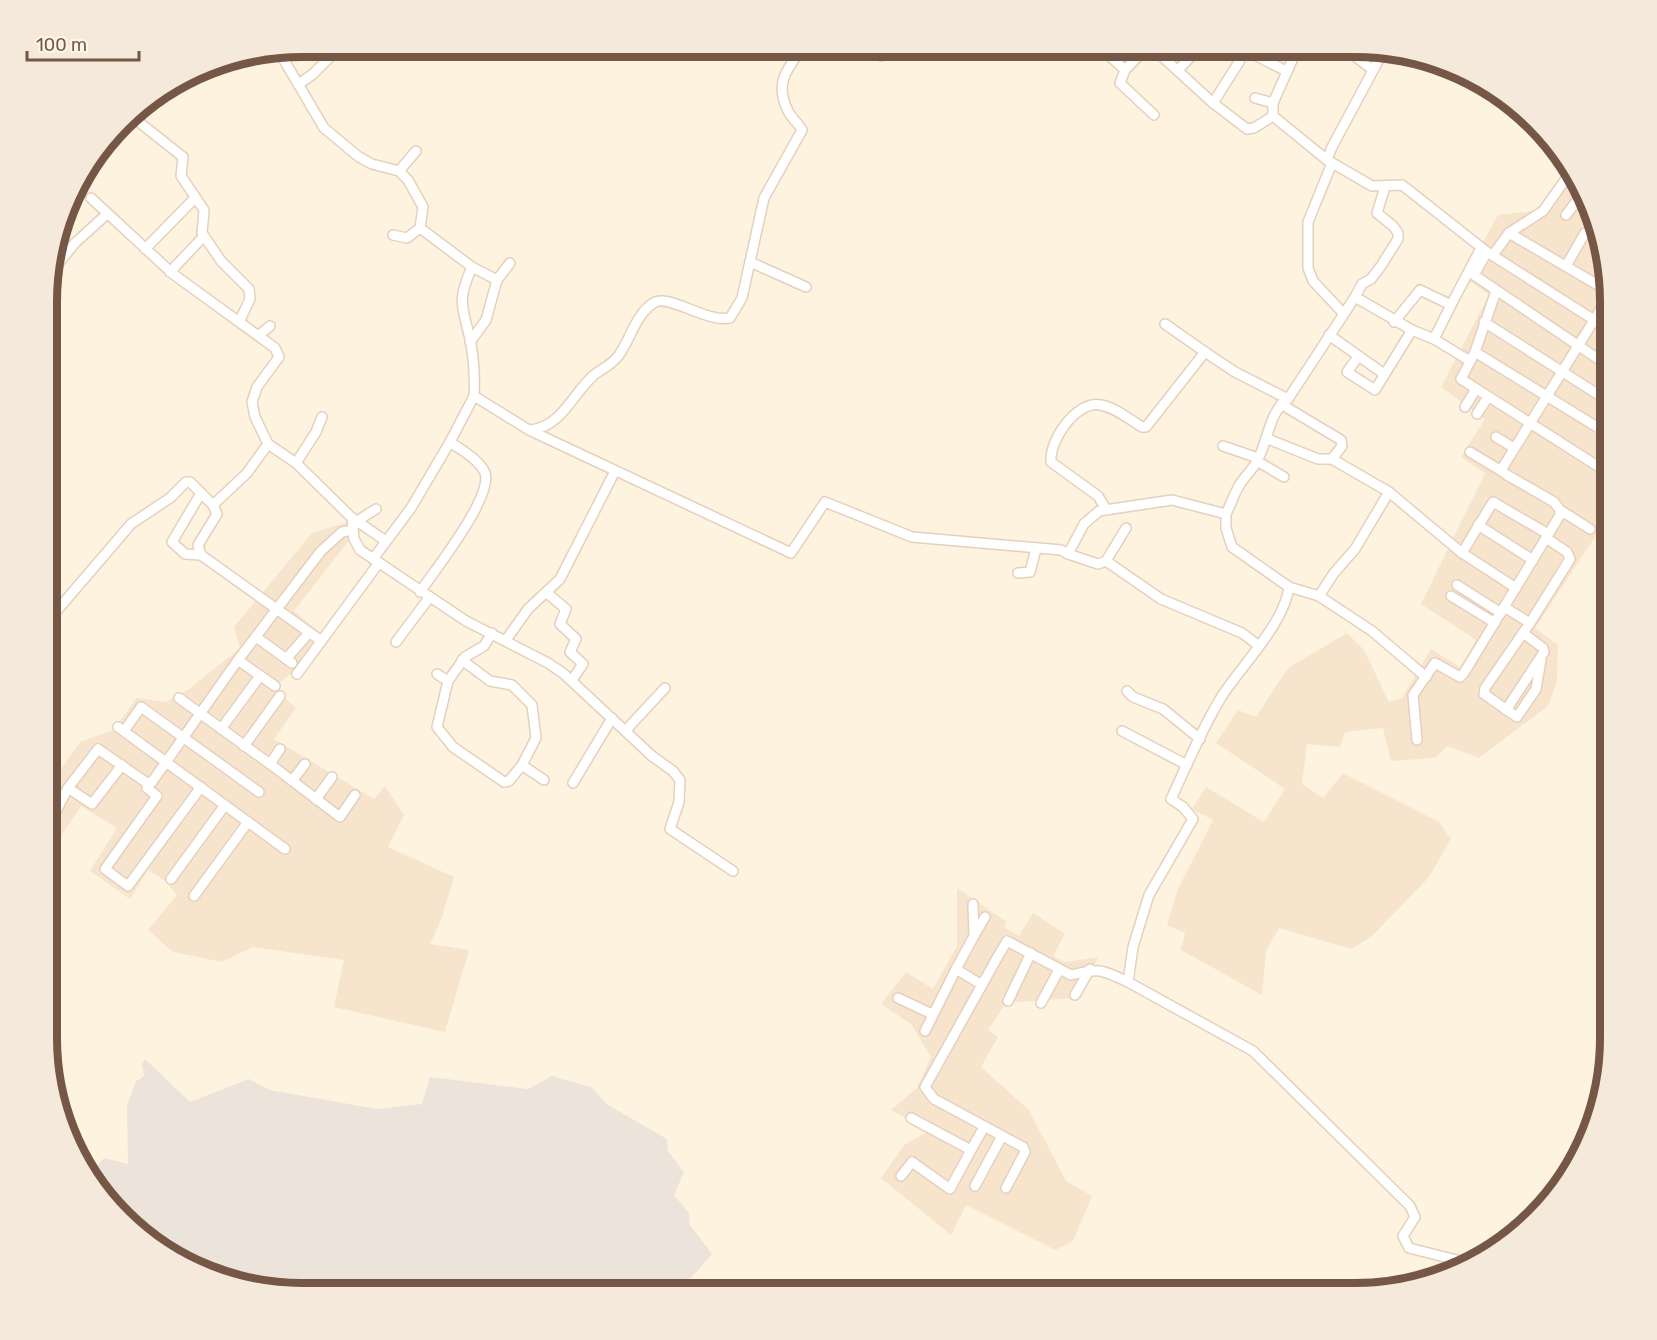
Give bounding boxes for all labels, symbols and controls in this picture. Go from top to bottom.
scale bar [27,24,140,62]
text: 100 m [36,34,87,56]

